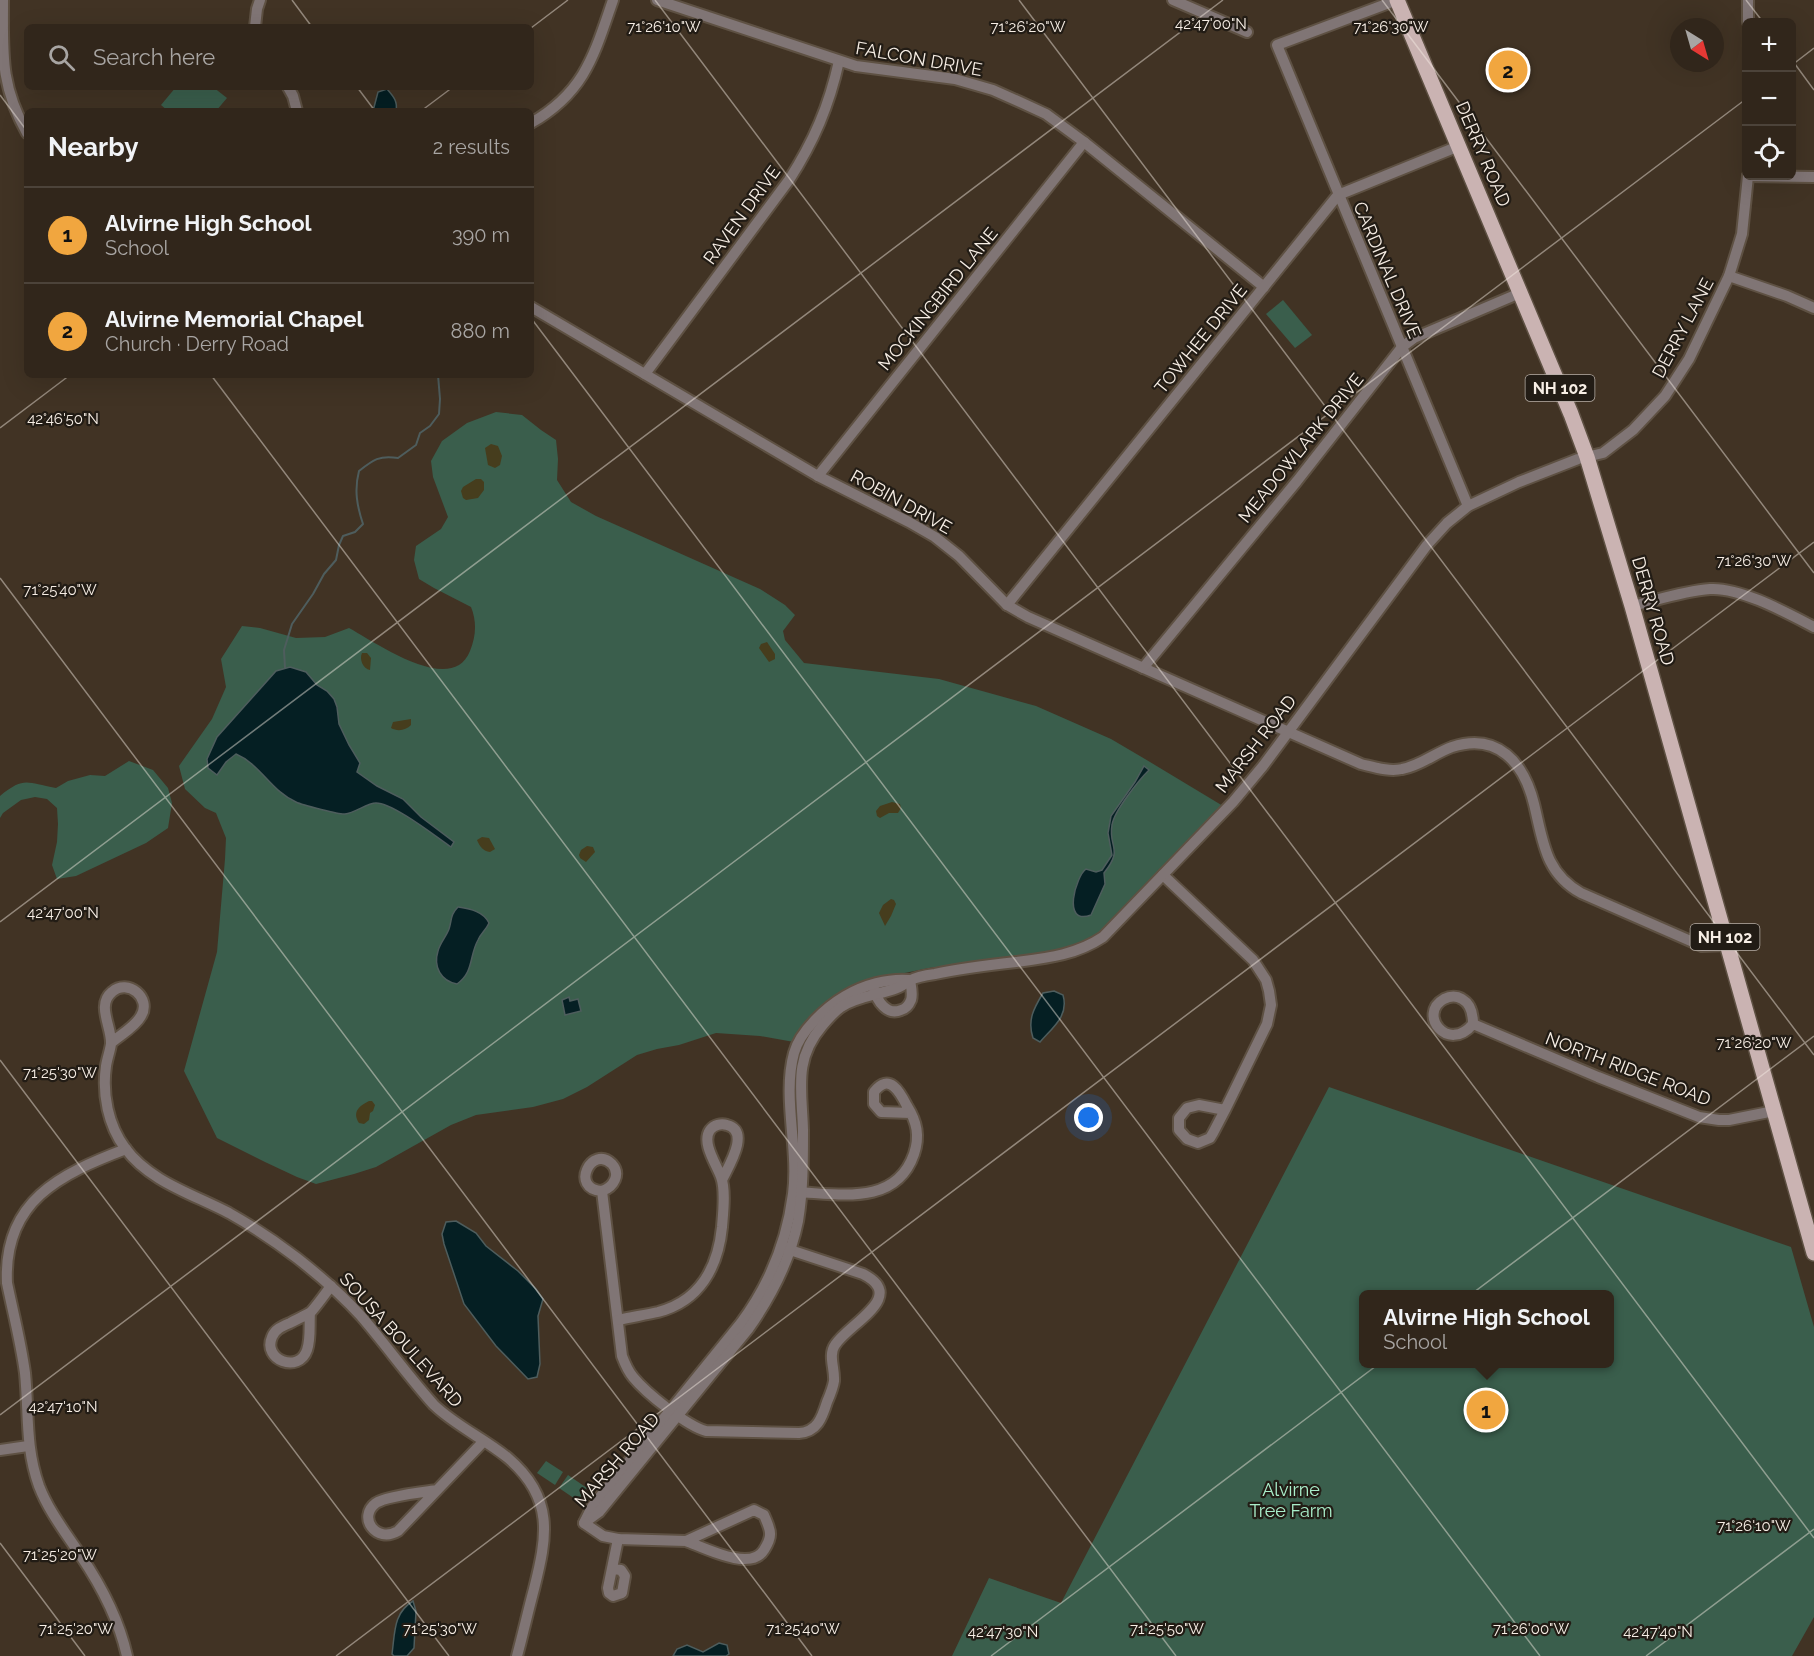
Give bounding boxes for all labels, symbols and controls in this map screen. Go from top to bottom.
text: 42°47'00"N [1175,15,1247,33]
text: 71°26'10"W [627,18,701,36]
text: 71°26'20"W [991,18,1066,36]
text: 71°26'30"W [1354,18,1429,36]
north arrow [1670,18,1724,72]
map controls [1742,18,1796,180]
button: + [1742,18,1796,72]
search box [24,24,534,90]
street label: FALCON DRIVE [854,37,984,80]
icon: search [45,41,78,74]
text: Search here [93,44,215,70]
pin: 2 [1488,48,1528,92]
button: − [1742,72,1796,126]
street label: DERRY ROAD [1452,98,1515,210]
button: locate [1742,126,1796,180]
text: Nearby [48,132,138,162]
text: 2 results [433,135,510,159]
street label: RAVEN DRIVE [699,161,784,268]
street label: CARDINAL DRIVE [1349,198,1426,341]
text: Alvirne High School [105,210,311,236]
text: 1 [63,223,72,247]
text: 390 m [452,223,510,247]
street label: MOCKINGBIRD LANE [874,223,1002,374]
text: School [105,236,169,260]
street label: DERRY LANE [1647,274,1718,381]
street label: TOWHEE DRIVE [1150,280,1251,398]
text: Alvirne Memorial Chapel [105,306,363,332]
text: 2 [62,319,73,343]
text: 880 m [451,319,510,343]
text: Church · Derry Road [105,332,289,356]
street label: MEADOWLARK DRIVE [1234,369,1367,527]
road number: NH 102 [1526,375,1594,401]
text: 42°46'50"N [27,410,99,428]
street label: ROBIN DRIVE [847,465,956,538]
text: 71°26'30"W [1717,552,1792,570]
street label: DERRY ROAD [1628,554,1679,668]
text: 71°25'40"W [23,581,97,599]
street label: MARSH ROAD [1211,690,1300,797]
text: 42°47'00"N [27,904,99,922]
road number: NH 102 [1690,924,1760,950]
street label: NORTH RIDGE ROAD [1543,1027,1714,1110]
text: 71°26'20"W [1717,1034,1792,1052]
text: 71°25'30"W [23,1064,97,1082]
your location [1074,1103,1103,1132]
street label: SOUSA BOULEVARD [336,1268,467,1411]
popup [1359,1290,1614,1368]
text: Alvirne High School [1383,1304,1590,1330]
text: School [1383,1330,1447,1354]
pin: 1 [1466,1388,1506,1432]
text: 42°47'10"N [28,1398,98,1416]
street label: MARSH ROAD [570,1408,663,1511]
park label: Alvirne Tree Farm [1249,1479,1333,1521]
text: 71°26'10"W [1717,1517,1791,1535]
text: 71°25'20"W [23,1546,97,1564]
text: 71°25'20"W [39,1620,113,1638]
text: 71°25'30"W [403,1620,477,1638]
text: 71°25'40"W [766,1620,840,1638]
text: 71°25'50"W [1130,1620,1204,1638]
text: 71°26'00"W [1493,1620,1569,1638]
text: 42°47'30"N [968,1623,1038,1641]
text: 42°47'40"N [1623,1623,1693,1641]

